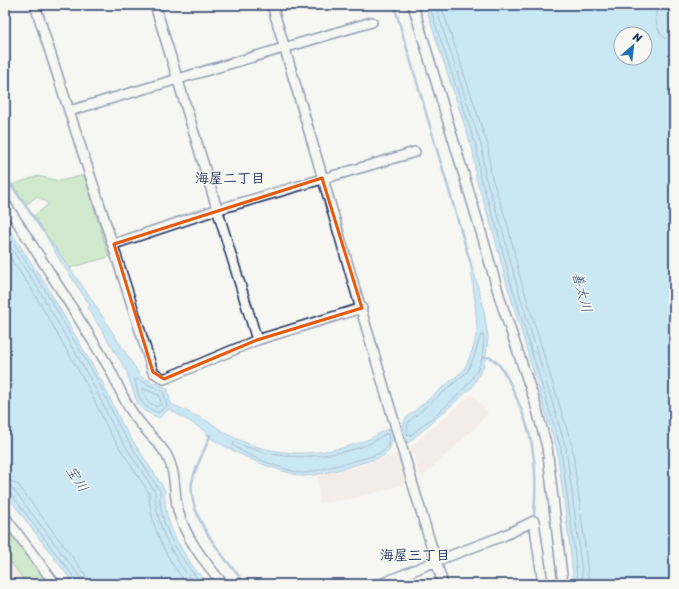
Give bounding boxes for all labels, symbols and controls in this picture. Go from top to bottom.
north arrow [613,26,653,66]
text: N [629,27,646,48]
district label: 海屋二丁目 [195,166,265,191]
water label: 善太川 [564,268,600,316]
water label: 宝川 [59,461,95,497]
district label: 海屋三丁目 [380,543,450,568]

